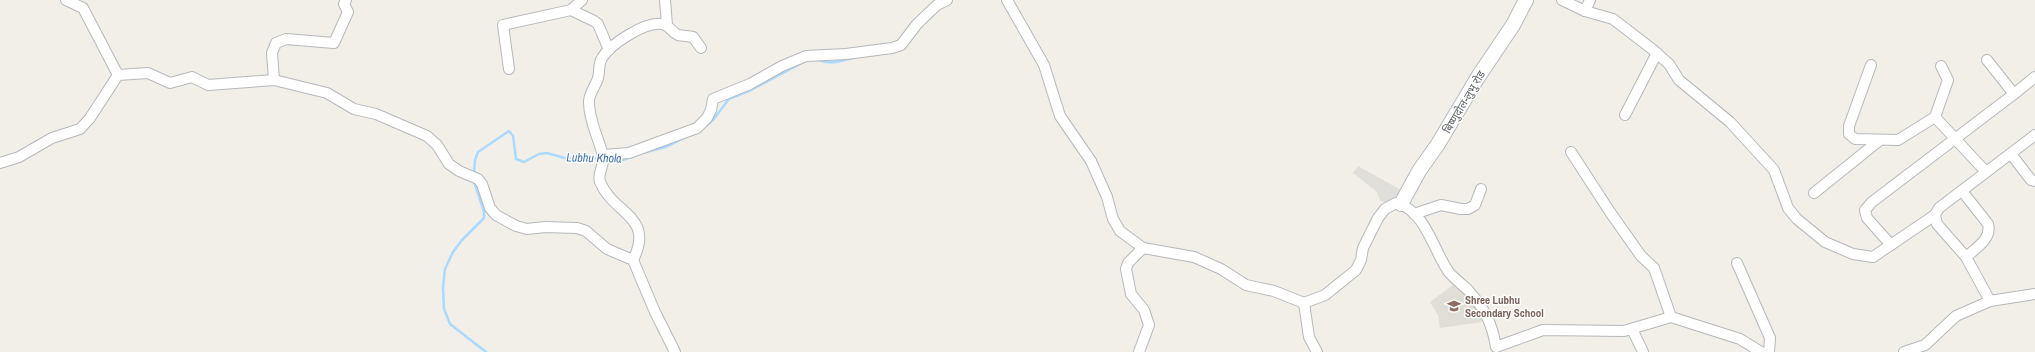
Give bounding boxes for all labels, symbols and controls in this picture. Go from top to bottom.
street label: बिष्णुदोल-लुभु रोड [1440,68,1488,136]
water label: Lubhu Khola [566,150,622,166]
place label: Shree Lubhu Secondary School [1465,293,1544,320]
school or university icon: Shree Lubhu Secondary School [1446,298,1462,314]

